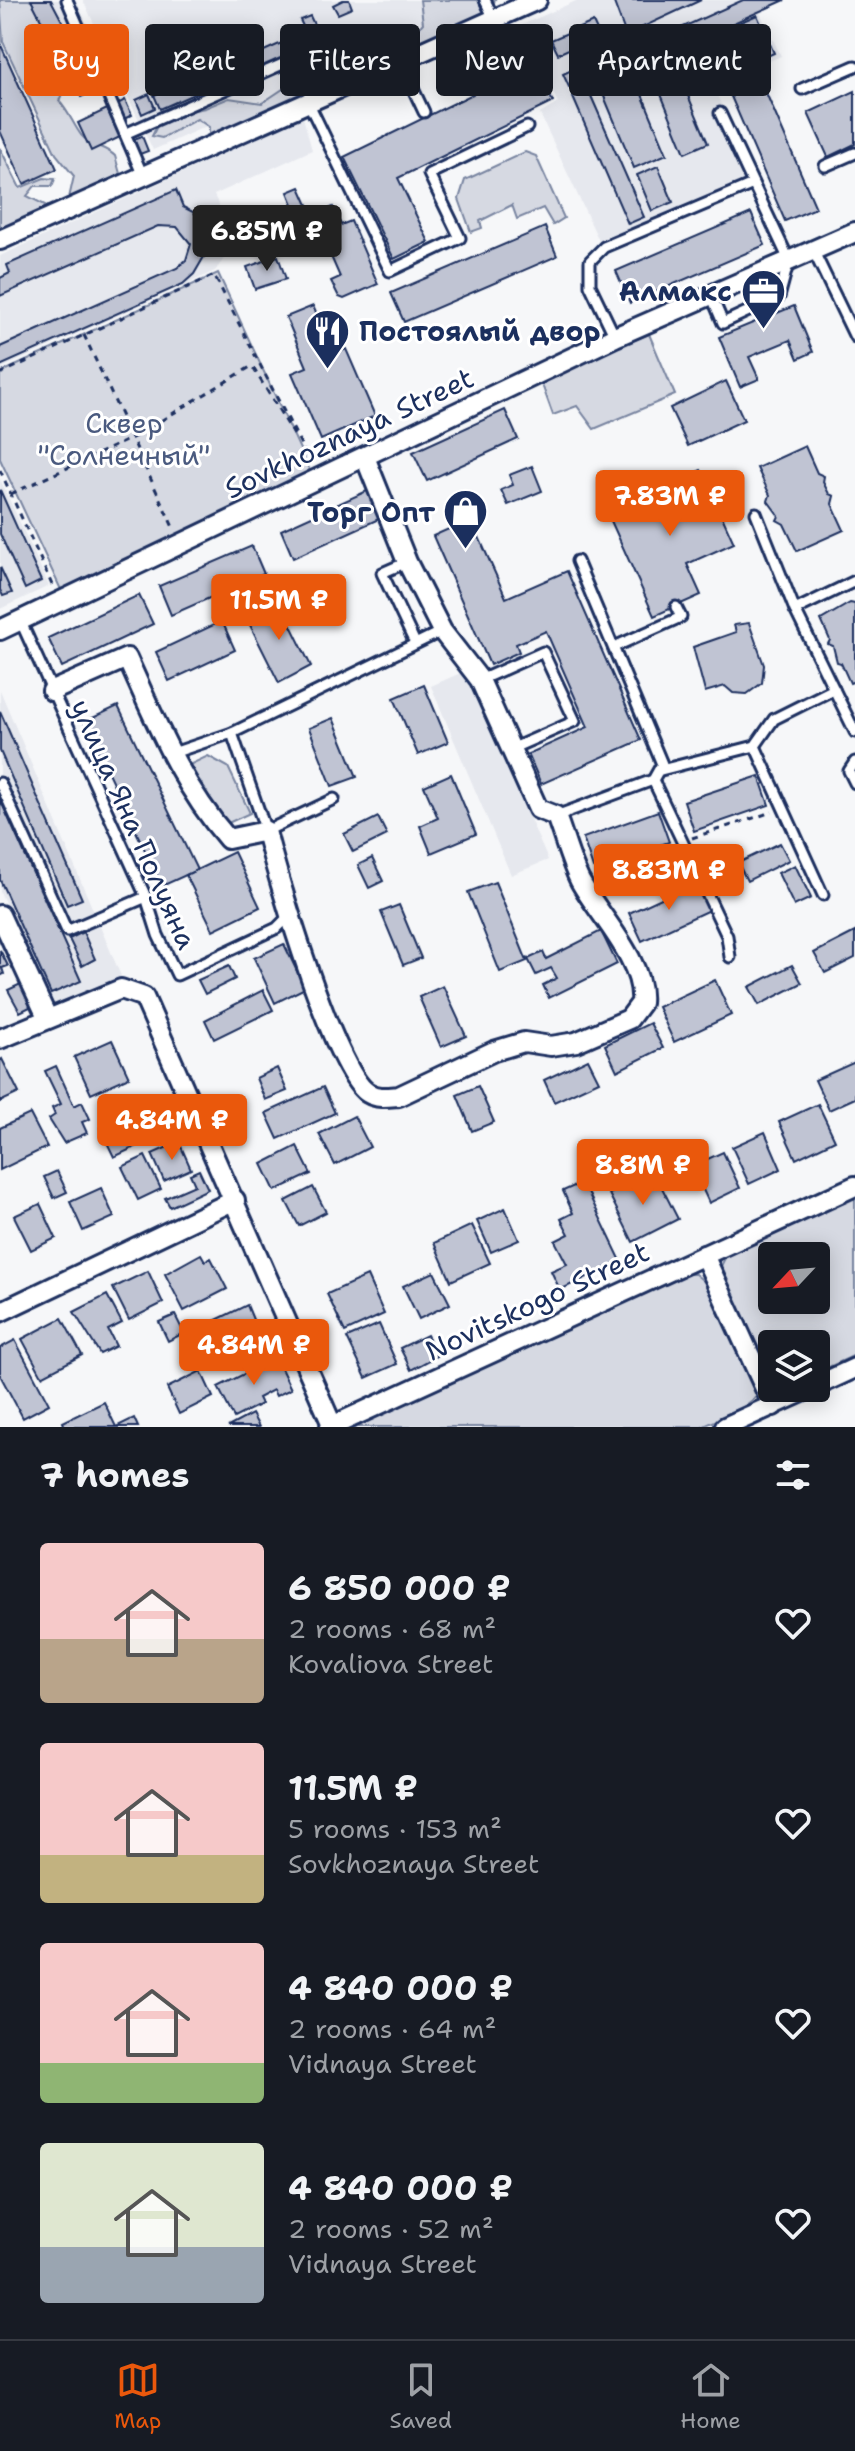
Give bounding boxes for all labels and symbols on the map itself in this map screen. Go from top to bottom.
pin: 6.85M ₽ [193,205,341,273]
office icon: Алмакс [739,267,787,330]
place label: Алмакс [619,272,732,310]
restaurant icon: Постоялый двор [304,307,352,370]
place label: Постоялый двор [359,312,601,350]
street label: Sovkhoznaya Street [218,359,480,507]
park label: Сквер "Солнечный" [38,404,210,474]
pin: 7.83M ₽ [596,470,744,538]
shop icon: Торг Опт [442,488,490,551]
place label: Торг Опт [307,493,435,531]
pin: 11.5M ₽ [205,574,353,642]
street label: улица Яна Полуяна [62,693,206,955]
pin: 8.83M ₽ [595,844,743,912]
pin: 4.84M ₽ [98,1094,246,1162]
pin: 8.8M ₽ [578,1139,708,1207]
street label: Novitskogo Street [419,1232,655,1370]
north arrow [758,1242,830,1314]
pin: 4.84M ₽ [180,1319,328,1387]

